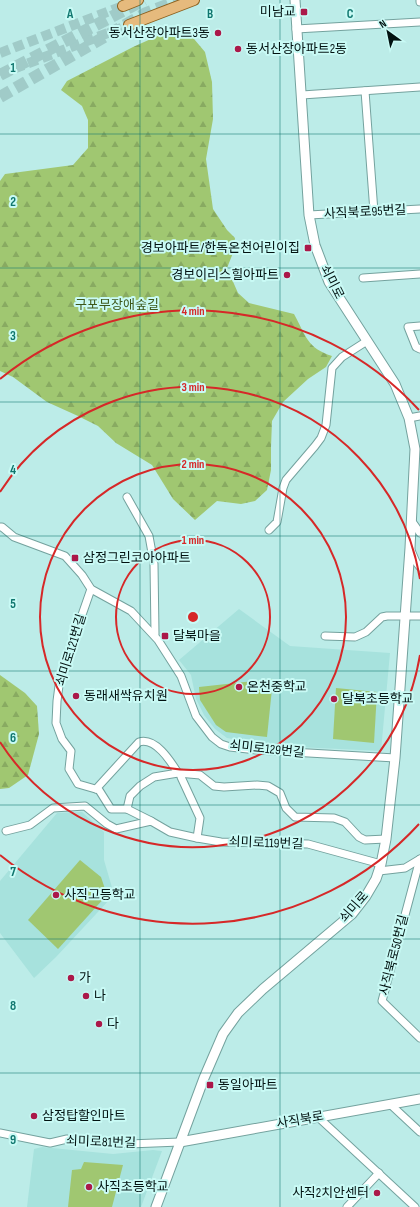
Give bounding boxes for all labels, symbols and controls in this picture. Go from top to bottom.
place label: 미남교 [260,4,296,20]
text: A [66,6,74,22]
text: B [207,6,213,22]
text: C [347,6,354,22]
marker: 미남교 [299,7,309,17]
north arrow [368,12,408,52]
text: N [377,17,389,31]
place label: 동서산장아파트3동 [109,25,210,41]
marker: 동서산장아파트3동 [213,28,223,38]
place label: 동서산장아파트2동 [246,41,347,57]
marker: 동서산장아파트2동 [233,44,243,54]
text: 1 [10,60,16,76]
text: 2 [10,194,16,210]
street label: 사직북로95번길 [323,202,407,222]
place label: 경보아파트/한독온천어린이집 [141,240,300,256]
marker: 경보아파트/한독온천어린이집 [303,243,313,253]
street label: 쇠미로 [317,262,347,302]
place label: 경보이리스힐아파트 [171,267,279,283]
marker: 경보이리스힐아파트 [282,270,292,280]
park label: 구포무장애숲길 [75,297,159,313]
text: 4 min [181,304,205,319]
text: 3 [10,328,16,344]
text: 3 min [182,380,204,395]
text: 2 min [182,457,204,472]
text: 4 [10,462,16,478]
text: 1 min [182,533,204,548]
place label: 삼정그린코아아파트 [83,550,191,566]
marker: 삼정그린코아아파트 [70,553,80,563]
text: 5 [10,596,16,612]
centre of rings [186,610,200,624]
street label: 쇠미로121번길 [52,612,90,688]
place label: 달북마을 [173,628,221,644]
marker: 달북마을 [160,631,170,641]
place label: 온천중학교 [247,679,307,695]
marker: 온천중학교 [234,682,244,692]
place label: 동래새싹유치원 [84,688,168,704]
marker: 동래새싹유치원 [71,691,81,701]
place label: 달북초등학교 [342,691,414,707]
marker: 달북초등학교 [329,694,339,704]
text: 6 [10,730,16,746]
street label: 쇠미로129번길 [229,737,305,761]
street label: 쇠미로119번길 [228,834,304,852]
text: 7 [10,864,16,880]
place label: 사직고등학교 [64,887,136,903]
street label: 쇠미로 [336,888,372,926]
marker: 사직고등학교 [51,890,61,900]
street label: 사직북로50번길 [376,913,412,997]
place label: 가 [79,970,91,986]
marker: 가 [66,973,76,983]
place label: 나 [94,988,106,1004]
marker: 나 [81,991,91,1001]
text: 8 [10,998,16,1014]
place label: 다 [107,1016,119,1032]
marker: 다 [94,1019,104,1029]
place label: 동일아파트 [218,1077,278,1093]
marker: 동일아파트 [205,1080,215,1090]
place label: 삼정탑할인마트 [42,1108,126,1124]
street label: 사직북로 [275,1108,325,1132]
marker: 삼정탑할인마트 [29,1111,39,1121]
text: 9 [10,1132,16,1148]
street label: 쇠미로81번길 [66,1133,136,1151]
place label: 사직초등학교 [97,1179,169,1195]
marker: 사직초등학교 [84,1182,94,1192]
place label: 사직2치안센터 [292,1185,369,1201]
marker: 사직2치안센터 [372,1188,382,1198]

